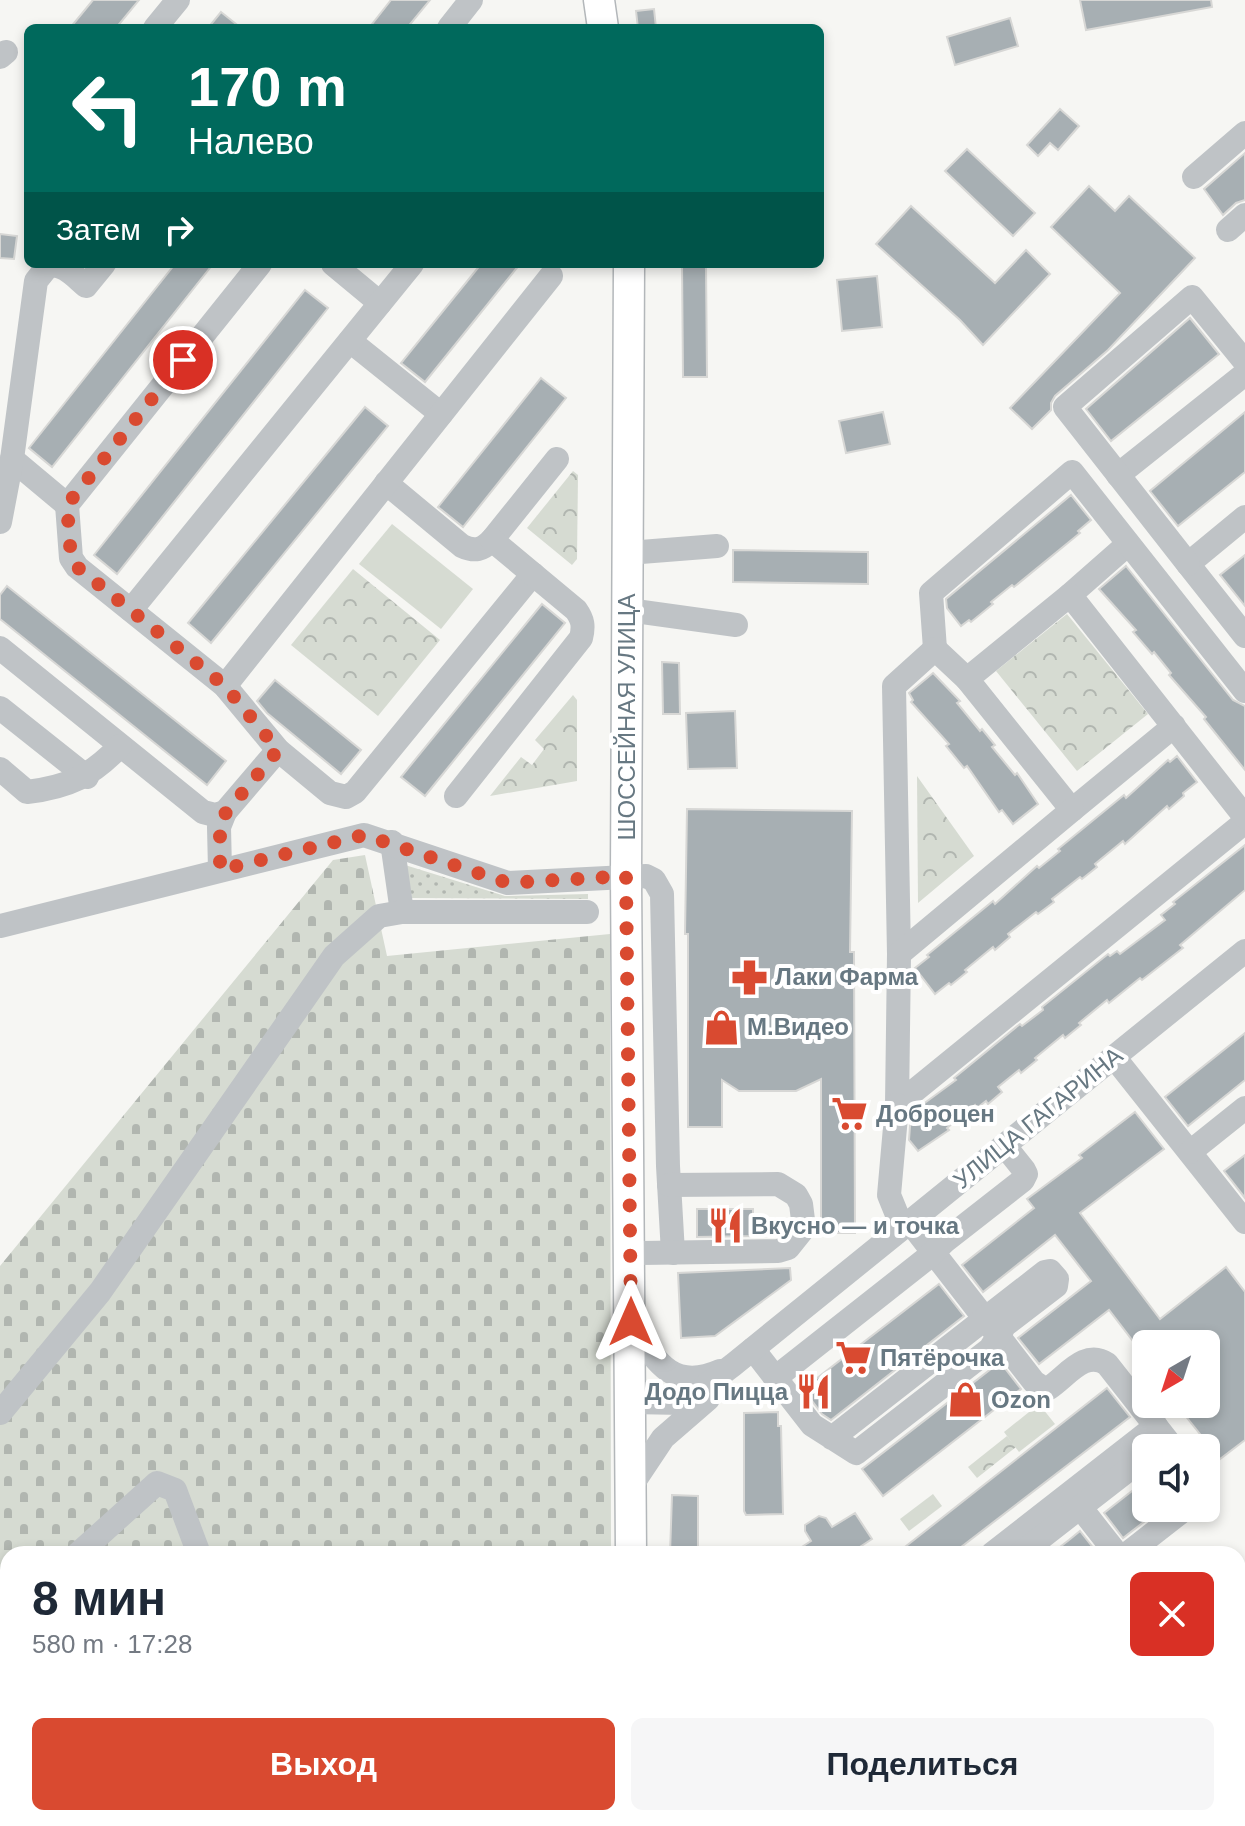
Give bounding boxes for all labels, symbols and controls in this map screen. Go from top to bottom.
text: 170 m [188,55,347,118]
icon: left [56,56,160,160]
text: Налево [188,121,314,162]
icon: right [157,208,201,252]
text: Затем [56,213,141,246]
pin [149,326,217,394]
icon: arrive [161,338,205,382]
street label: ШОССЕЙНАЯ УЛИЦА [613,593,640,841]
pharmacy icon: Лаки Фарма [730,958,768,996]
place label: Лаки Фарма [775,963,919,990]
shop icon: М.Видео [702,1008,740,1046]
place label: М.Видео [747,1013,849,1040]
street label: УЛИЦА ГАГАРИНА [948,1041,1128,1194]
supermarket icon: Доброцен [831,1095,869,1133]
place label: Доброцен [876,1100,995,1127]
restaurant icon: Вкусно — и точка [706,1207,744,1245]
place label: Вкусно — и точка [751,1212,960,1239]
position arrow [589,1280,673,1364]
north arrow [1132,1330,1220,1418]
map controls [1132,1330,1220,1522]
supermarket icon: Пятёрочка [835,1339,873,1377]
place label: Пятёрочка [880,1344,1005,1371]
restaurant icon: Додо Пицца [795,1373,833,1411]
place label: Додо Пицца [645,1378,789,1405]
shop icon: Ozon [946,1381,984,1419]
place label: Ozon [991,1386,1051,1413]
button: sound [1132,1434,1220,1522]
text: 8 мин [32,1572,166,1625]
button: close [1130,1572,1214,1656]
text: 580 m · 17:28 [32,1629,192,1659]
button: Выход [32,1718,615,1810]
button: Поделиться [631,1718,1214,1810]

